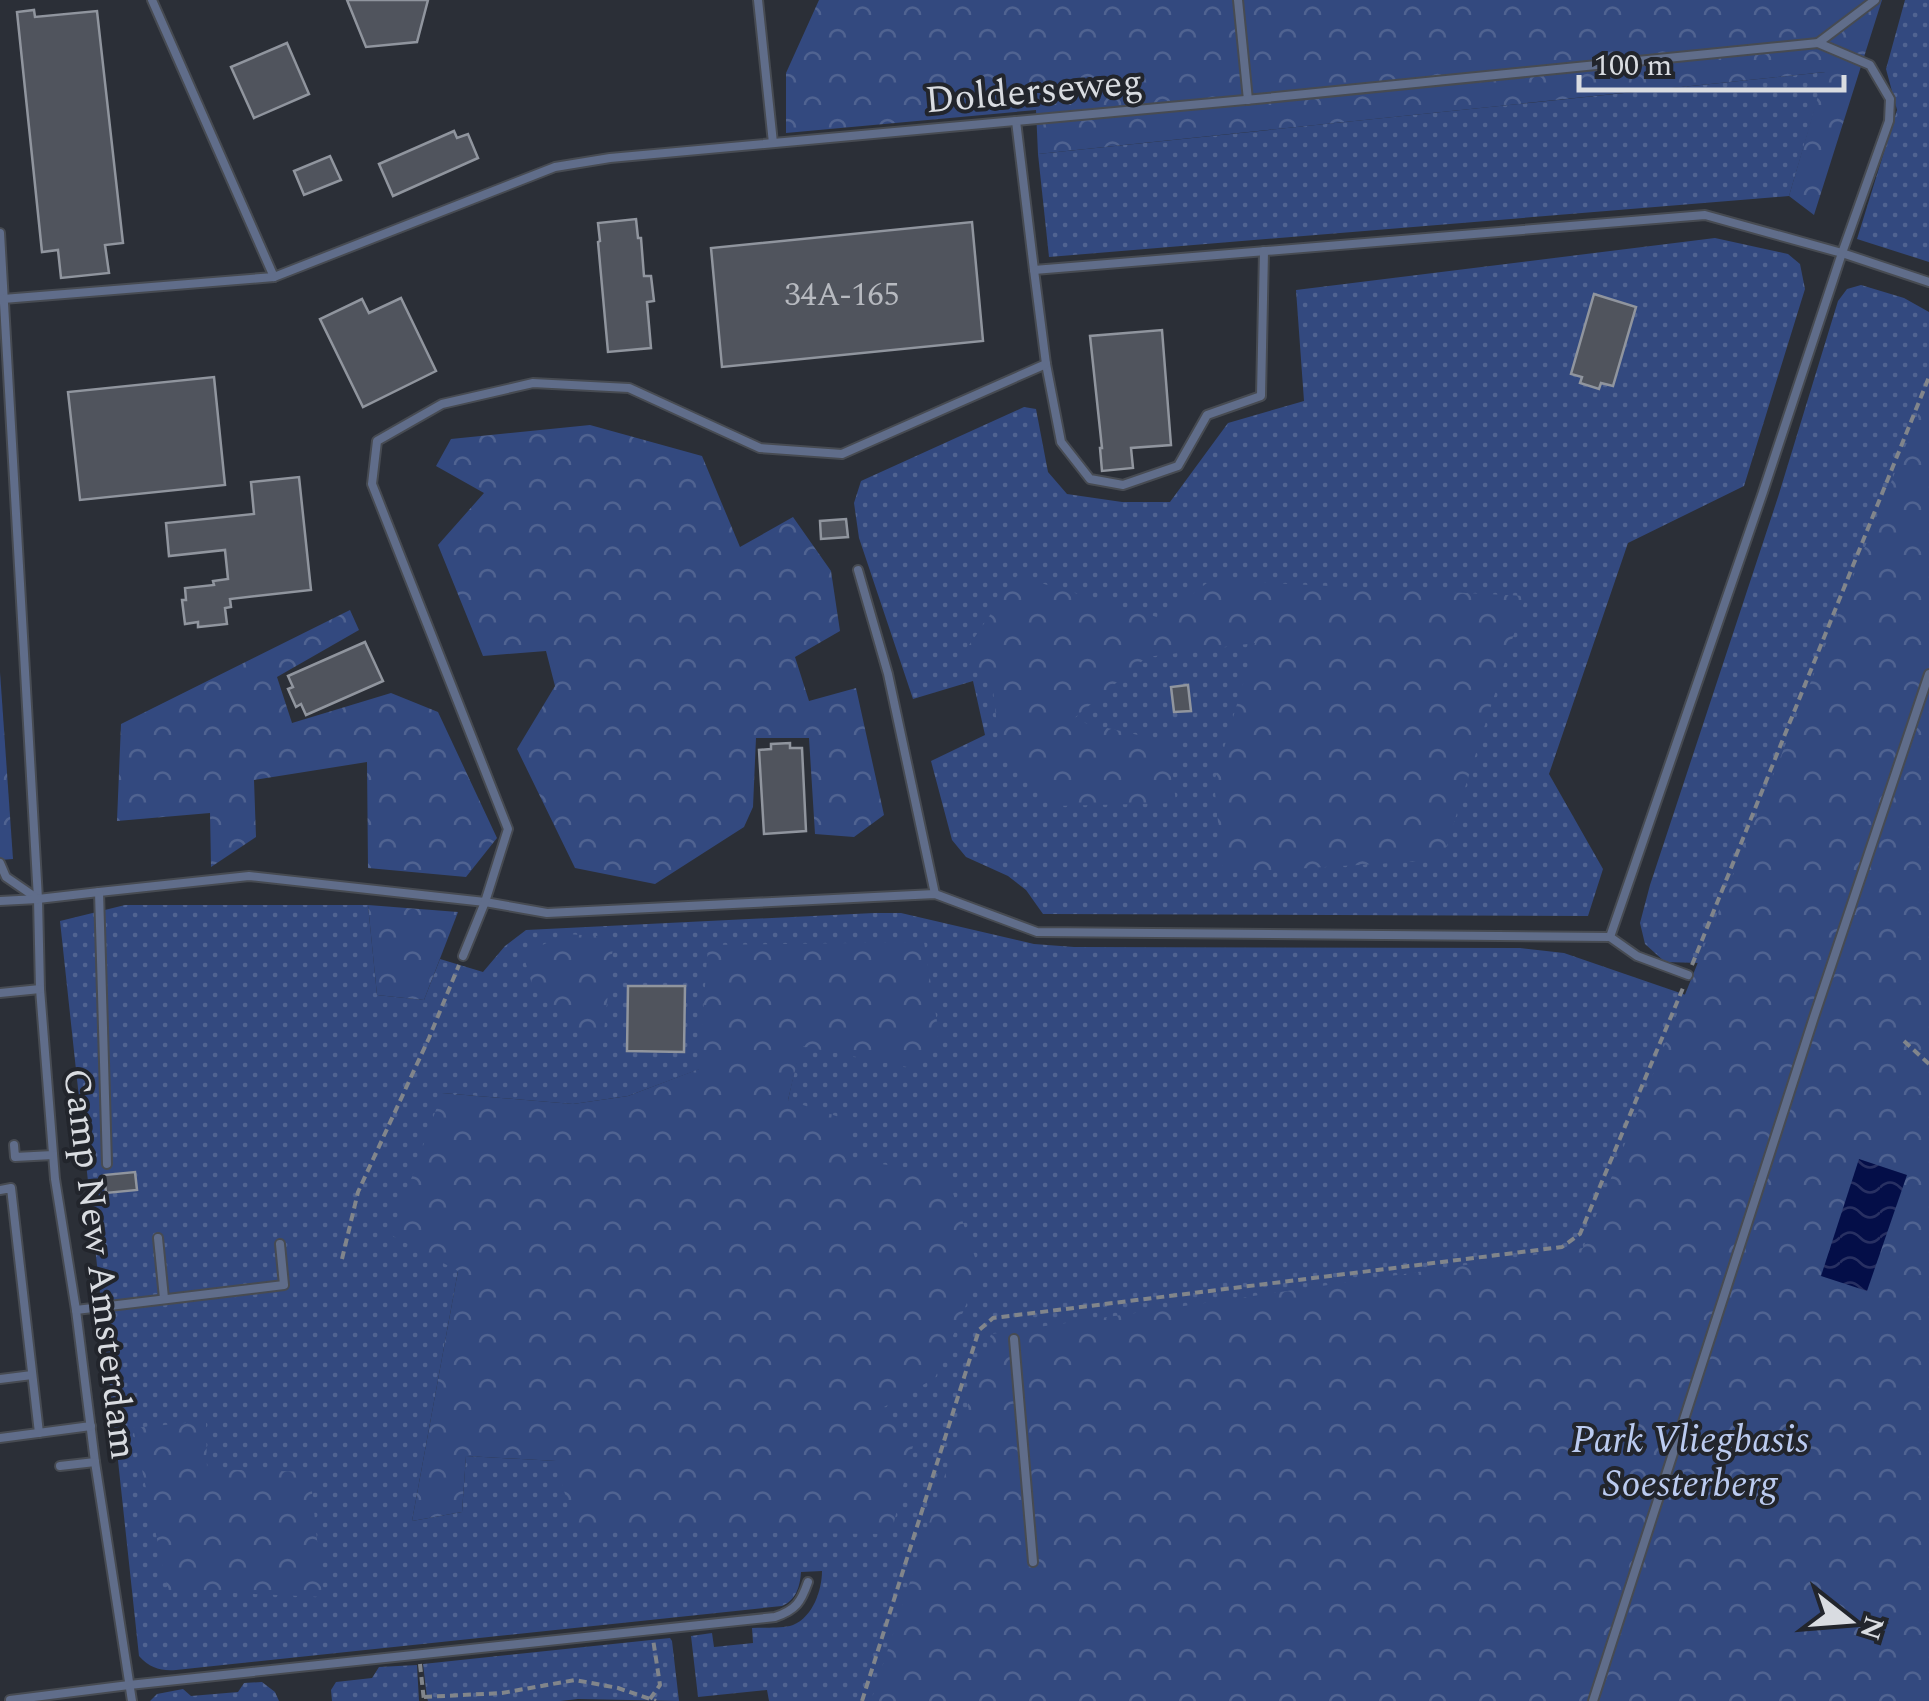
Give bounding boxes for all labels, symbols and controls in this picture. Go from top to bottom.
scale bar [1579,30,1844,92]
text: 100 m [1594,43,1672,89]
street label: Dolderseweg [923,54,1145,130]
house number: 34A-165 [784,271,900,320]
street label: Camp New Amsterdam [46,1065,152,1463]
park label: Park Vliegbasis Soesterberg [1571,1412,1809,1514]
north arrow [1799,1571,1899,1671]
text: N [1848,1611,1895,1645]

